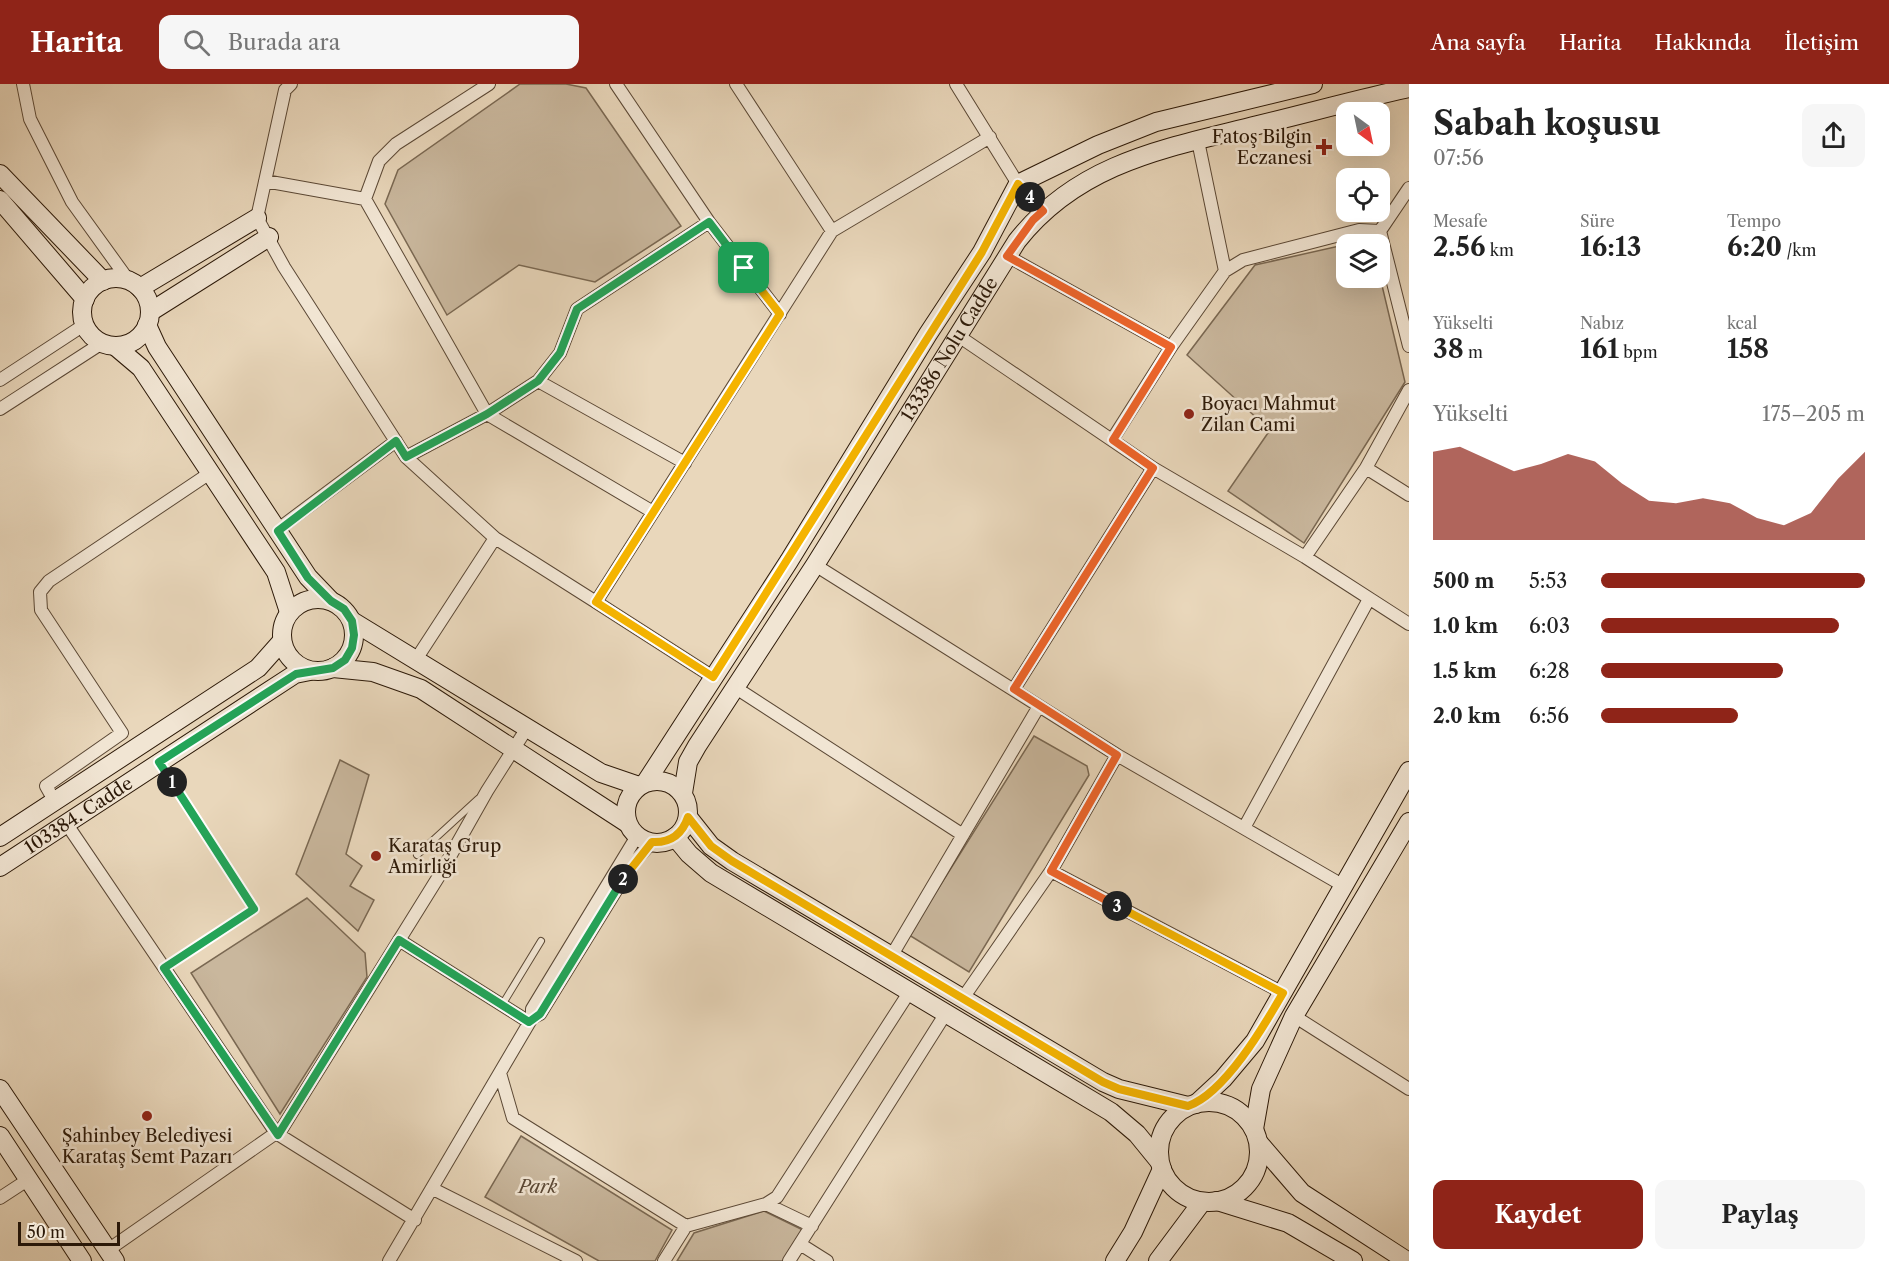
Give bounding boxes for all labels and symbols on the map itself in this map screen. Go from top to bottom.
north arrow [1336,102,1390,156]
place label: Fatoş Bilgin Eczanesi [1212,126,1313,169]
marker: Fatoş Bilgin Eczanesi [1317,140,1331,154]
pin: 4 [1015,182,1045,212]
pin [718,242,769,293]
street label: 133386 Nolu Cadde [896,273,1003,425]
place label: Boyacı Mahmut Zilan Cami [1201,393,1336,436]
marker: Boyacı Mahmut Zilan Cami [1182,407,1196,421]
pin: 1 [157,767,187,797]
street label: 103384. Cadde [20,772,137,859]
place label: Karataş Grup Amirliği [387,835,501,878]
marker: Karataş Grup Amirliği [369,849,383,863]
pin: 2 [608,864,638,894]
pin: 3 [1102,891,1132,921]
marker: Şahinbey Belediyesi Karataş Semt Pazarı [140,1109,154,1123]
place label: Şahinbey Belediyesi Karataş Semt Pazarı [62,1125,233,1168]
park label: Park [517,1176,558,1198]
scale bar [18,1219,120,1246]

